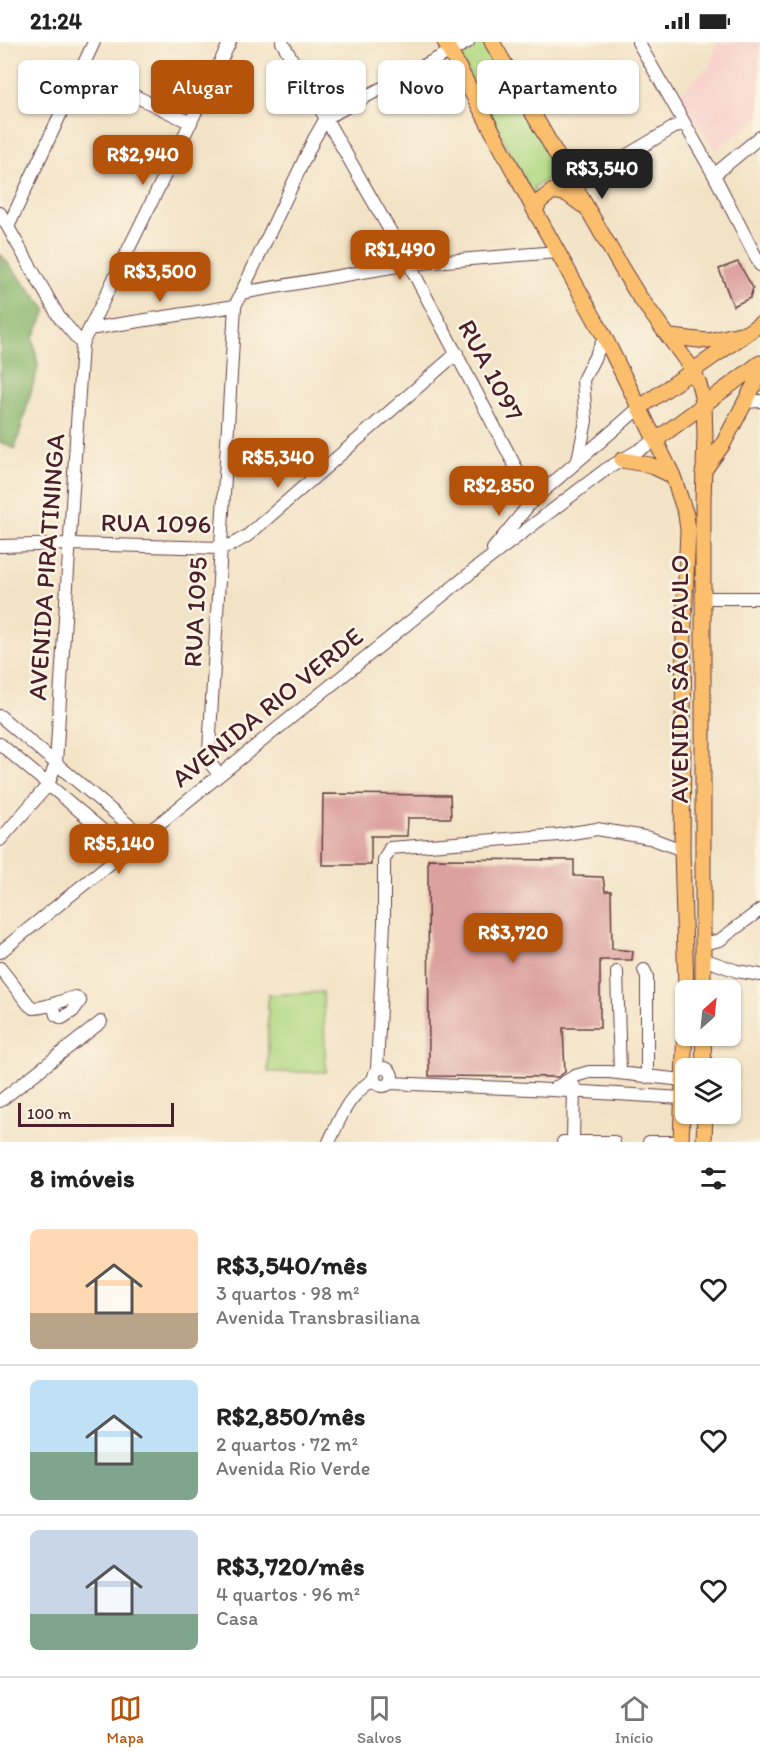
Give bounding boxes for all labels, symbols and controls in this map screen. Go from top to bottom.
text: 21:24 [30,8,82,35]
chip: Comprar [18,60,139,114]
chip: Alugar [151,60,254,114]
chip: Filtros [266,60,366,114]
chip: Novo [378,60,465,114]
chip: Apartamento [477,60,639,114]
pin: R$2,940 [88,135,198,186]
text: R$2,940 [107,142,179,166]
pin: R$3,540 [547,149,657,200]
text: R$3,540 [566,156,638,180]
pin: R$1,490 [345,230,455,281]
text: R$1,490 [364,237,436,261]
pin: R$3,500 [105,252,215,303]
text: R$3,500 [124,259,197,283]
street label: RUA 1097 [451,314,531,426]
street label: AVENIDA PIRATININGA [21,432,71,702]
pin: R$5,340 [223,438,333,489]
text: R$5,340 [242,445,314,469]
pin: R$2,850 [444,466,554,517]
text: R$2,850 [463,473,535,497]
street label: RUA 1096 [100,506,212,540]
street label: AVENIDA SÃO PAULO [663,554,695,804]
street label: RUA 1095 [176,556,214,668]
street label: AVENIDA RIO VERDE [165,620,369,794]
pin: R$5,140 [64,824,174,875]
text: R$5,140 [83,831,155,855]
pin: R$3,720 [458,913,568,964]
text: R$3,720 [478,920,548,944]
north arrow [675,980,741,1046]
map controls [675,980,741,1124]
button: layers [675,1058,741,1124]
scale bar [18,1100,174,1128]
text: 100 m [27,1104,71,1123]
text: 8 imóveis [30,1162,135,1194]
icon: filters [697,1162,730,1195]
text: R$3,540/mês [216,1249,367,1281]
icon: home [78,1253,150,1325]
icon: heart [697,1273,730,1306]
text: 3 quartos · 98 m² [216,1281,359,1305]
text: Avenida Transbrasiliana [216,1305,420,1329]
text: R$2,850/mês [216,1400,365,1432]
icon: home [78,1404,150,1476]
icon: heart [697,1424,730,1457]
text: 2 quartos · 72 m² [216,1432,358,1456]
text: Avenida Rio Verde [216,1456,370,1480]
text: R$3,720/mês [216,1550,365,1582]
icon: home [78,1554,150,1626]
icon: heart [697,1574,730,1607]
text: 4 quartos · 96 m² [216,1582,360,1606]
text: Casa [216,1606,258,1630]
tab: Mapa [107,1692,144,1747]
tab: Salvos [357,1692,402,1747]
tab: Início [615,1692,653,1747]

